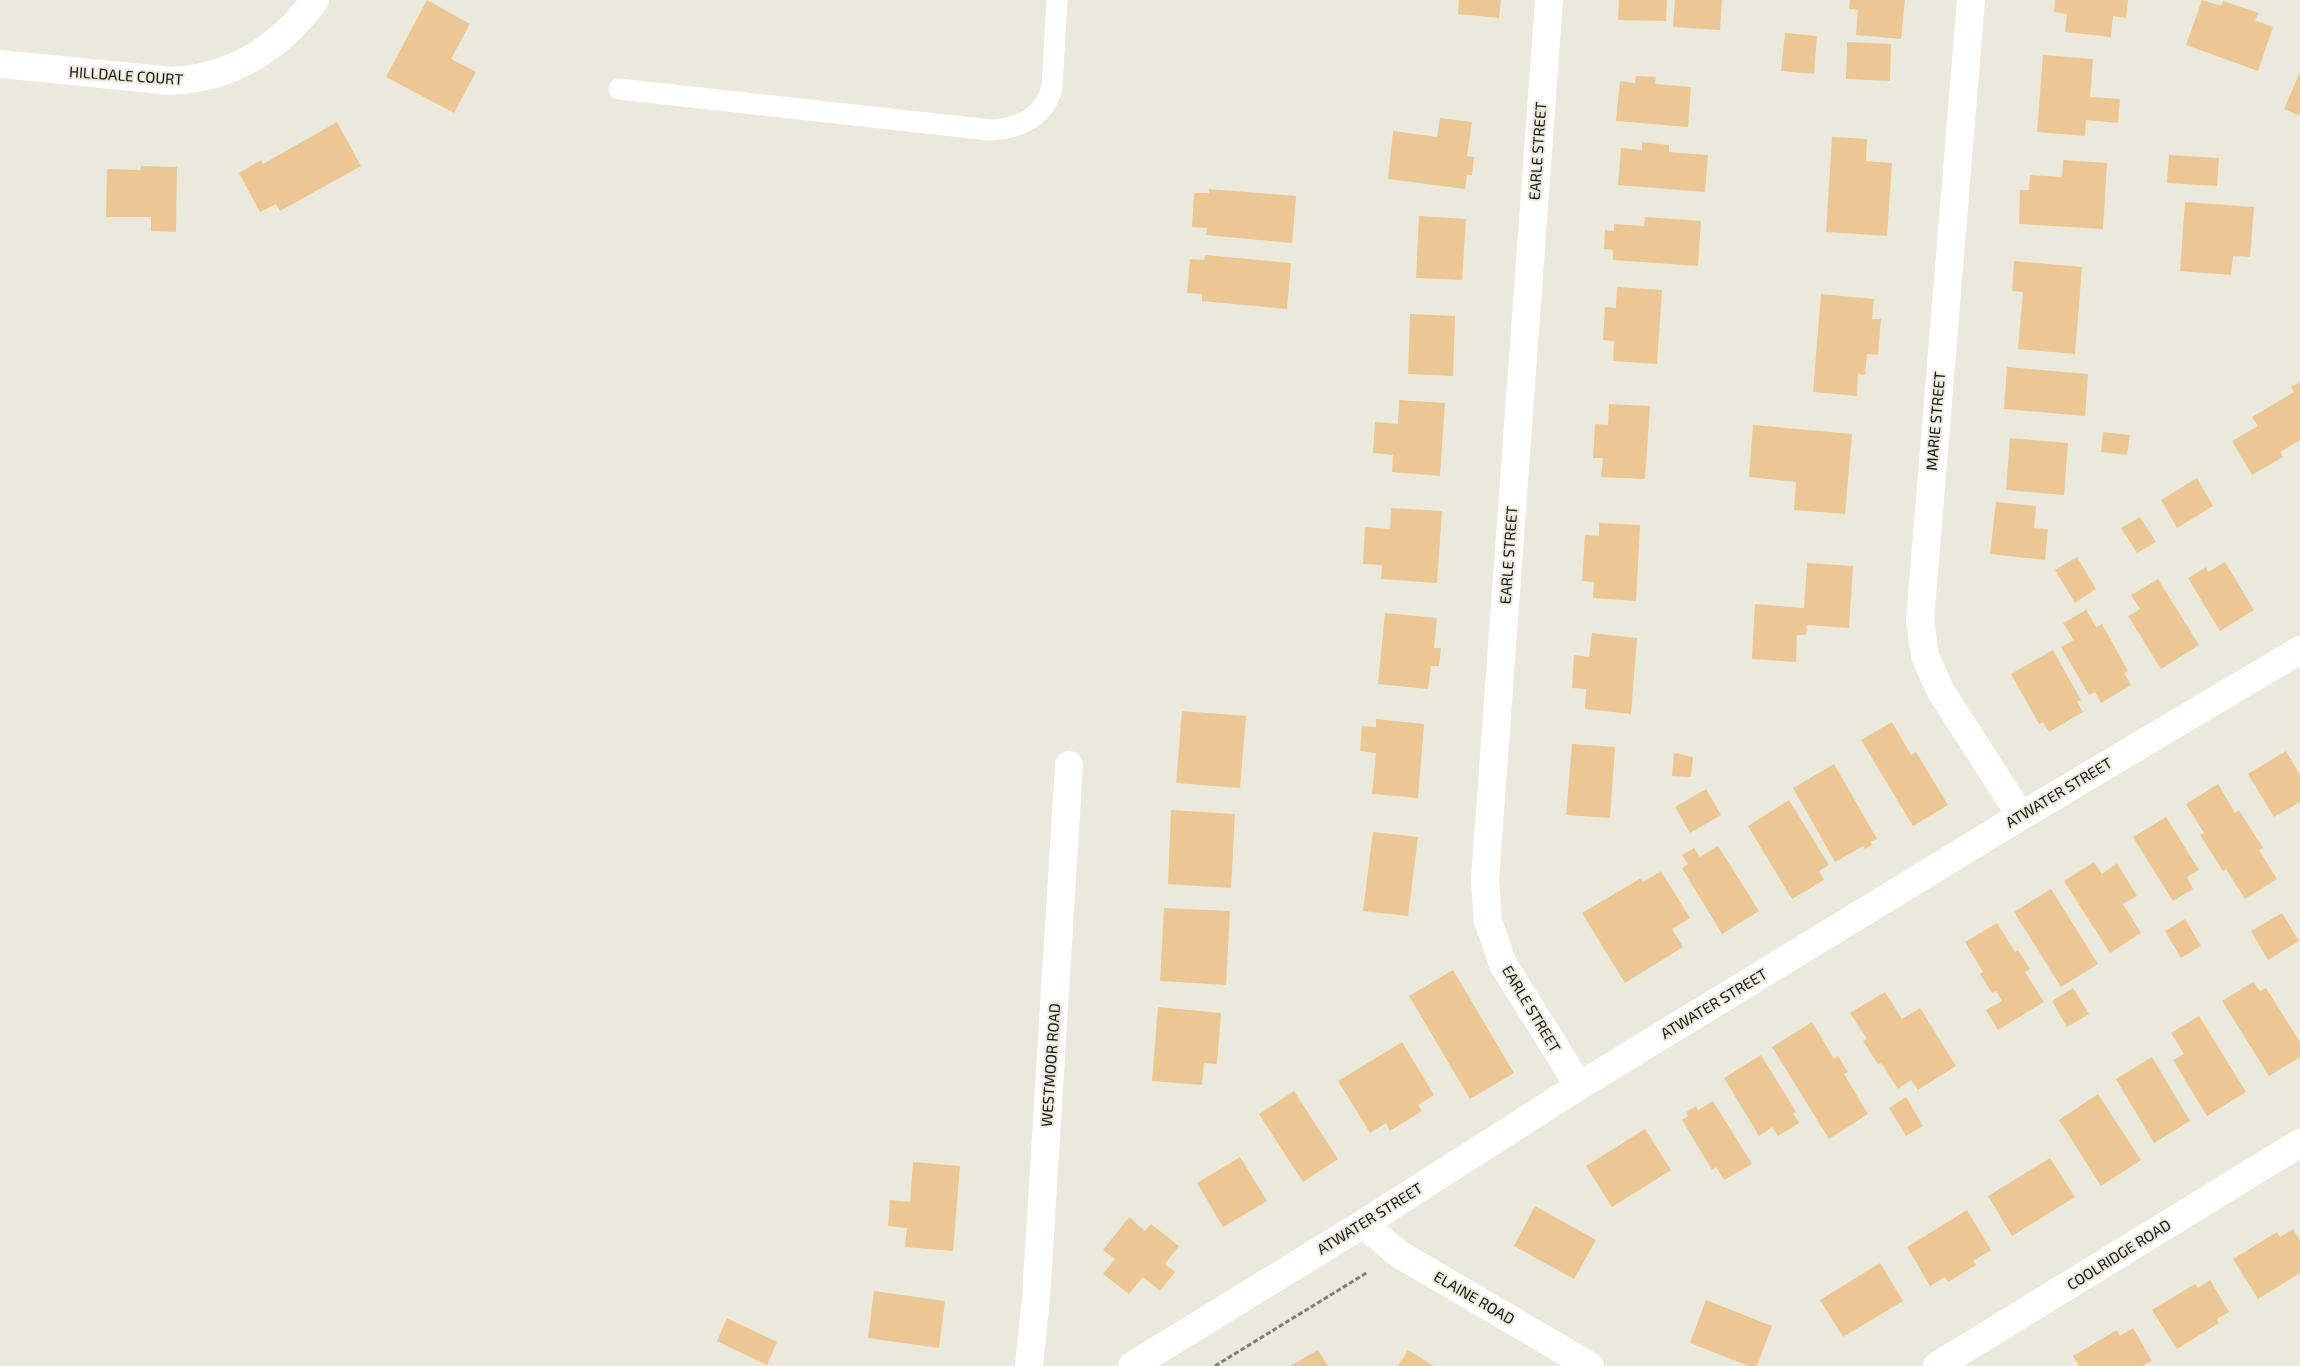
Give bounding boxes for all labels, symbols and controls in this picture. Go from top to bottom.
street label: HILLDALE COURT [68,63,184,89]
street label: EARLE STREET [1526,101,1550,201]
street label: MARIE STREET [1923,371,1949,471]
street label: EARLE STREET [1497,505,1521,605]
street label: ATWATER STREET [2002,754,2116,832]
street label: EARLE STREET [1498,962,1564,1056]
street label: ATWATER STREET [1657,965,1771,1043]
street label: WESTMOOR ROAD [1038,1002,1064,1128]
street label: ATWATER STREET [1314,1179,1426,1259]
street label: COOLRIDGE ROAD [2064,1216,2174,1294]
street label: ELAINE ROAD [1430,1268,1518,1328]

